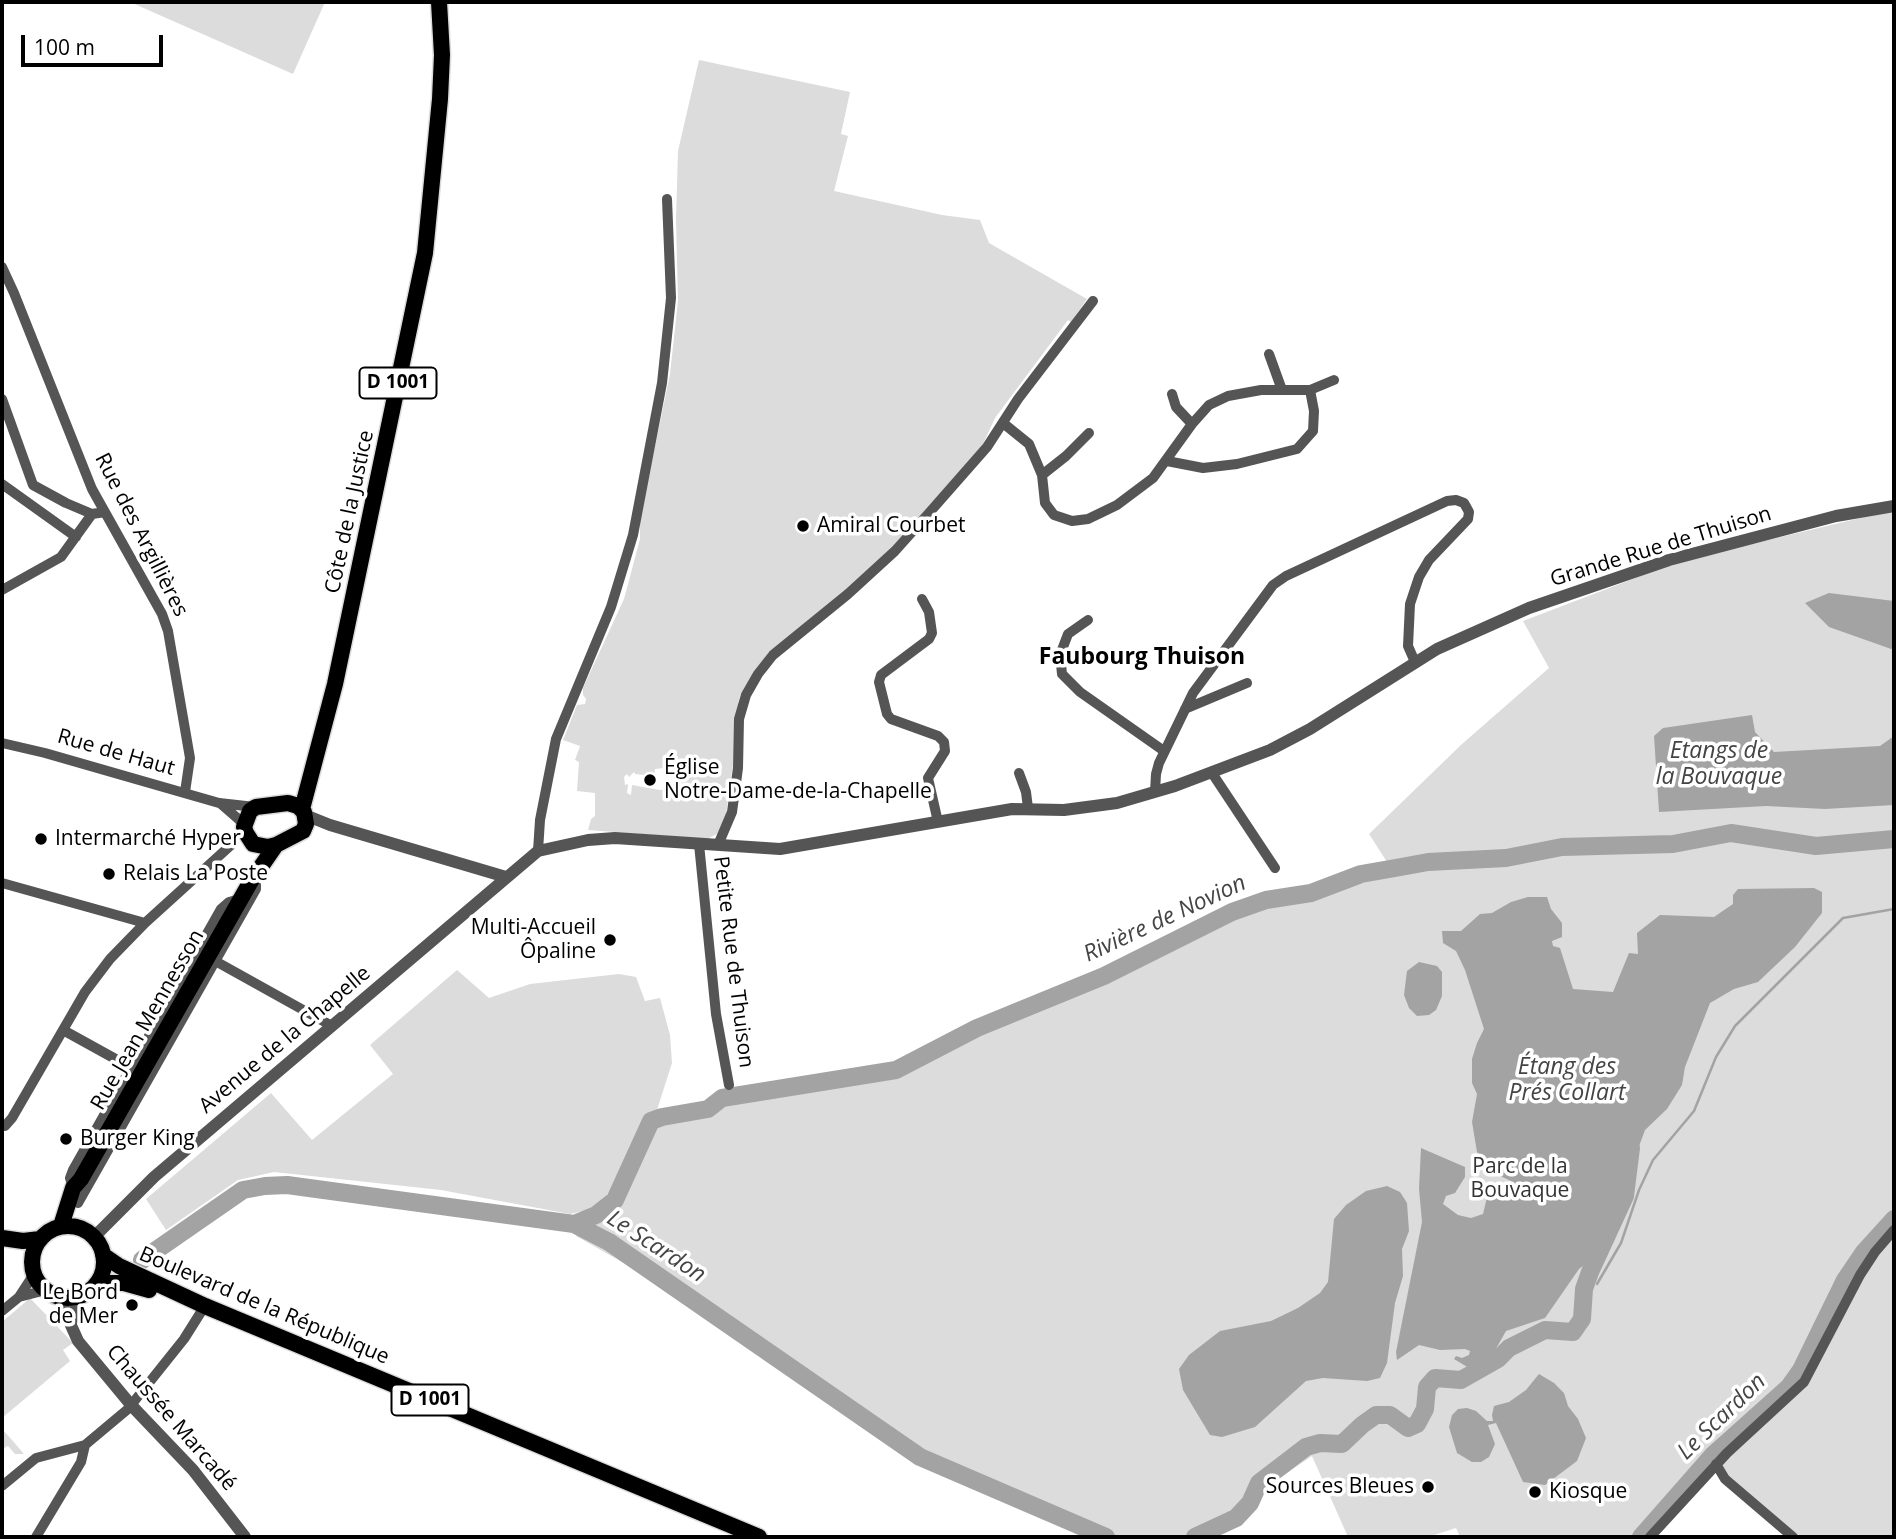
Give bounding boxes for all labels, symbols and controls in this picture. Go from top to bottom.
scale bar [24,21,166,65]
text: 100 m [34,33,95,61]
road number: D 1001 [360,368,436,398]
street label: Côte de la Justice [320,428,380,596]
street label: Rue des Argillières [89,449,193,621]
street label: Grande Rue de Thuison [1547,501,1775,593]
place label: Amiral Courbet [817,513,965,539]
marker: Amiral Courbet [795,518,811,534]
district label: Faubourg Thuison [1039,643,1245,671]
street label: Rue de Haut [55,724,177,782]
water label: Etangs de la Bouvaque [1656,737,1782,791]
place label: Église Notre-Dame-de-la-Chapelle [664,755,932,805]
marker: Église Notre-Dame-de-la-Chapelle [642,772,658,788]
place label: Intermarché Hyper [55,826,241,852]
marker: Intermarché Hyper [33,831,49,847]
street label: Petite Rue de Thuison [707,855,759,1069]
place label: Relais La Poste [123,861,268,887]
marker: Relais La Poste [101,866,117,882]
water label: Rivière de Novion [1080,869,1250,969]
place label: Multi-Accueil Ôpaline [471,915,596,965]
street label: Rue Jean Mennesson [86,925,210,1115]
marker: Multi-Accueil Ôpaline [602,932,618,948]
street label: Avenue de la Chapelle [194,961,376,1119]
water label: Étang des Prés Collart [1508,1053,1626,1107]
place label: Burger King [80,1126,195,1152]
marker: Burger King [58,1131,74,1147]
park label: Parc de la Bouvaque [1471,1154,1569,1204]
water label: Le Scardon [601,1205,711,1289]
street label: Boulevard de la République [135,1242,393,1370]
place label: Le Bord de Mer [42,1280,118,1330]
marker: Le Bord de Mer [124,1297,140,1313]
street label: Chaussée Marcadé [101,1340,241,1496]
water label: Le Scardon [1672,1368,1772,1466]
road number: D 1001 [392,1384,468,1416]
place label: Sources Bleues [1266,1474,1414,1500]
marker: Sources Bleues [1420,1479,1436,1495]
place label: Kiosque [1549,1479,1627,1505]
marker: Kiosque [1527,1484,1543,1500]

